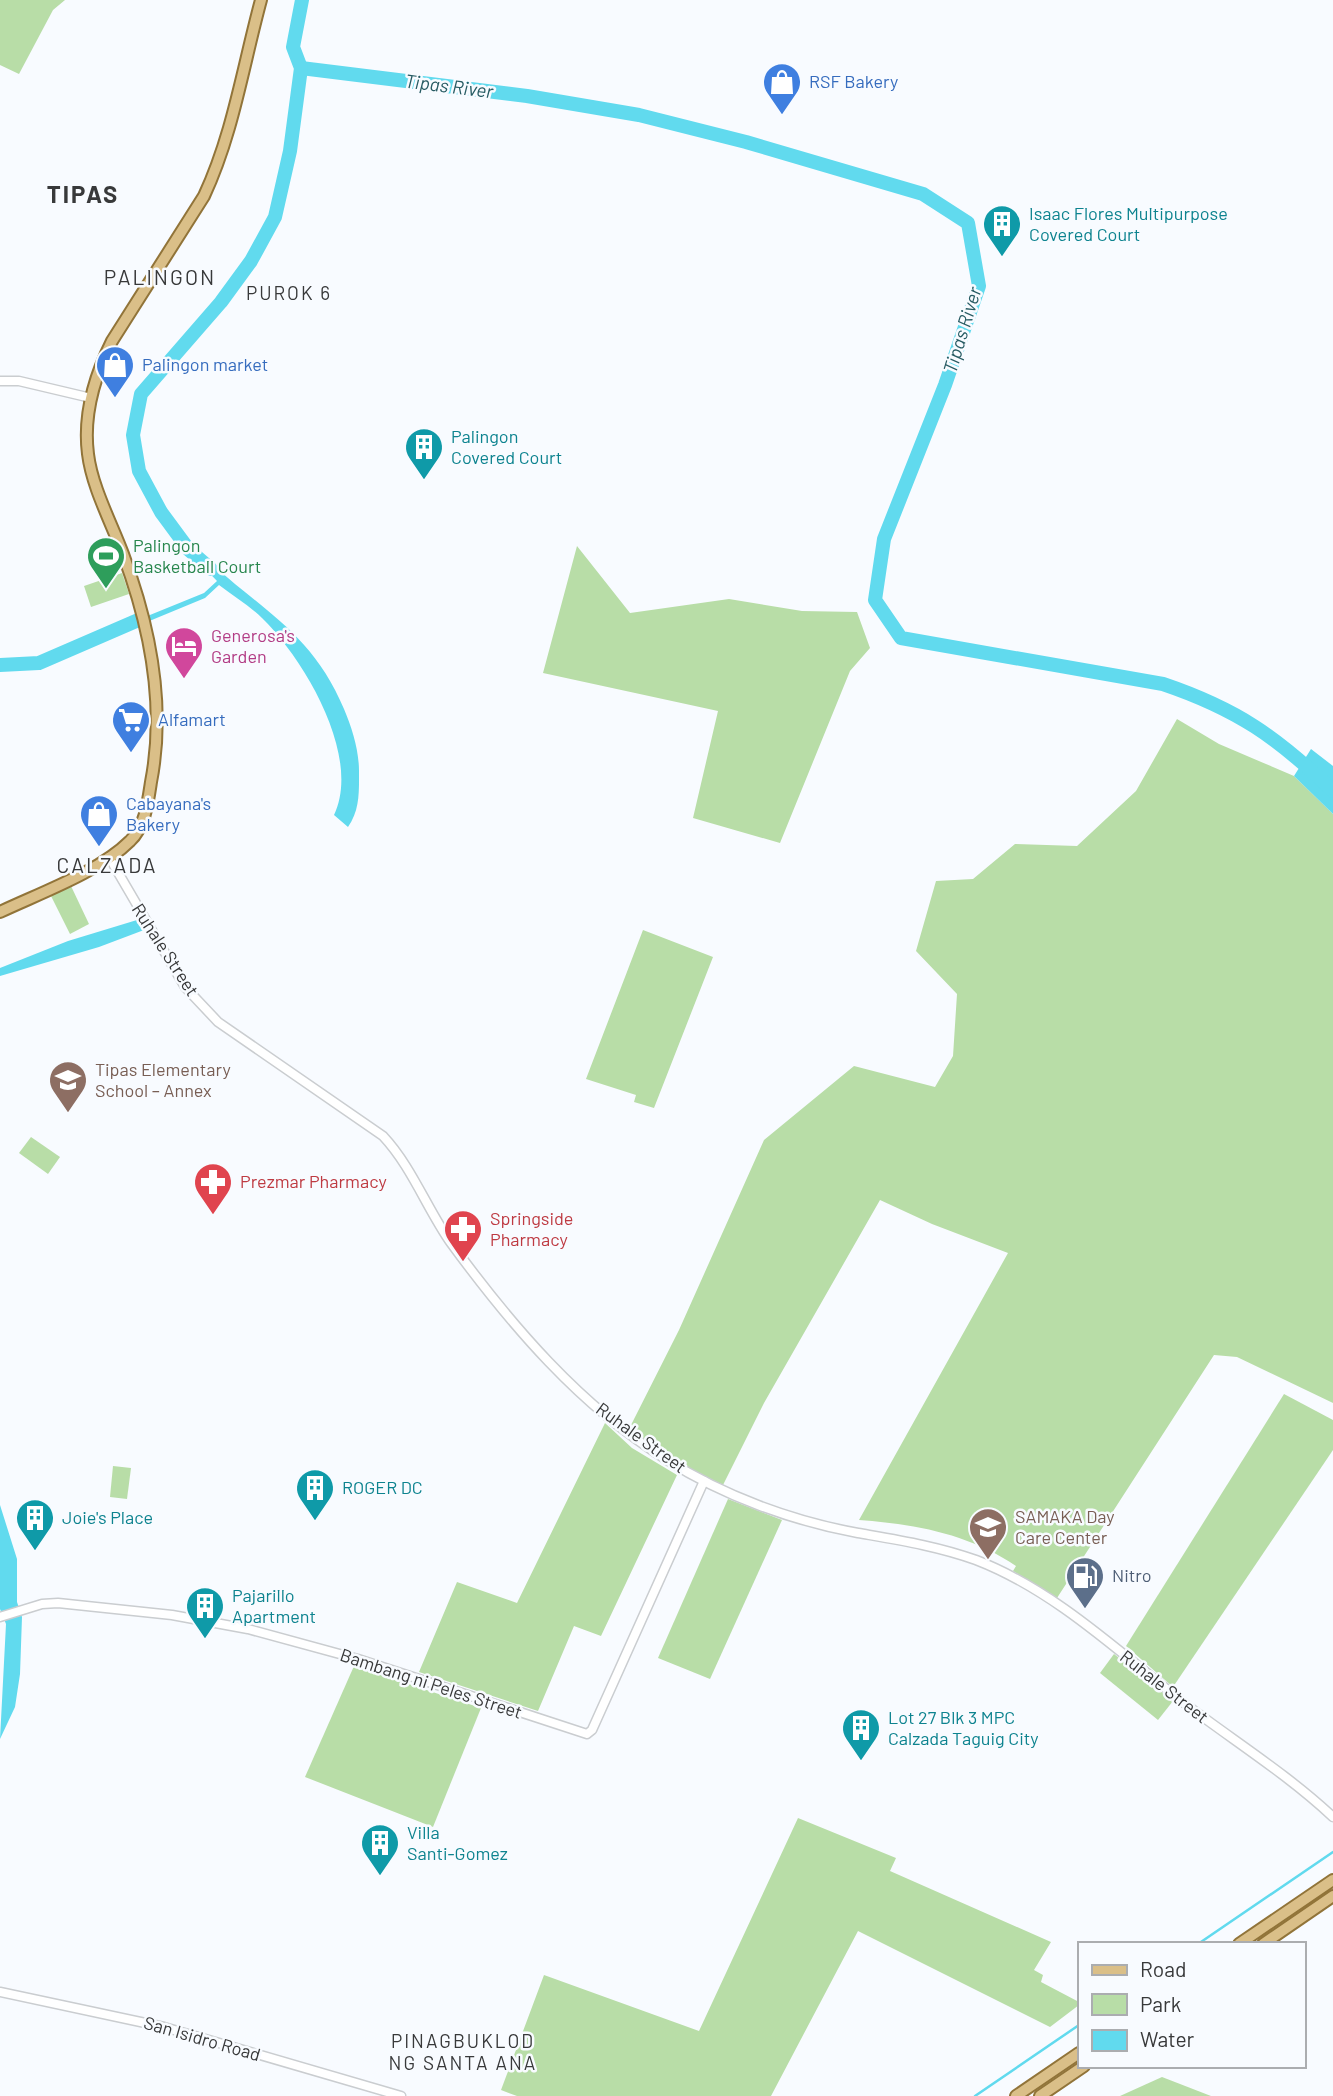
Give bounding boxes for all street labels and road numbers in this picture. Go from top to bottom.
street label: Ruhale Street [128,899,204,1000]
street label: Ruhale Street [592,1397,691,1477]
street label: Bambang ni Peles Street [338,1643,525,1723]
street label: Ruhale Street [1116,1645,1213,1728]
street label: San Isidro Road [141,2011,263,2065]

